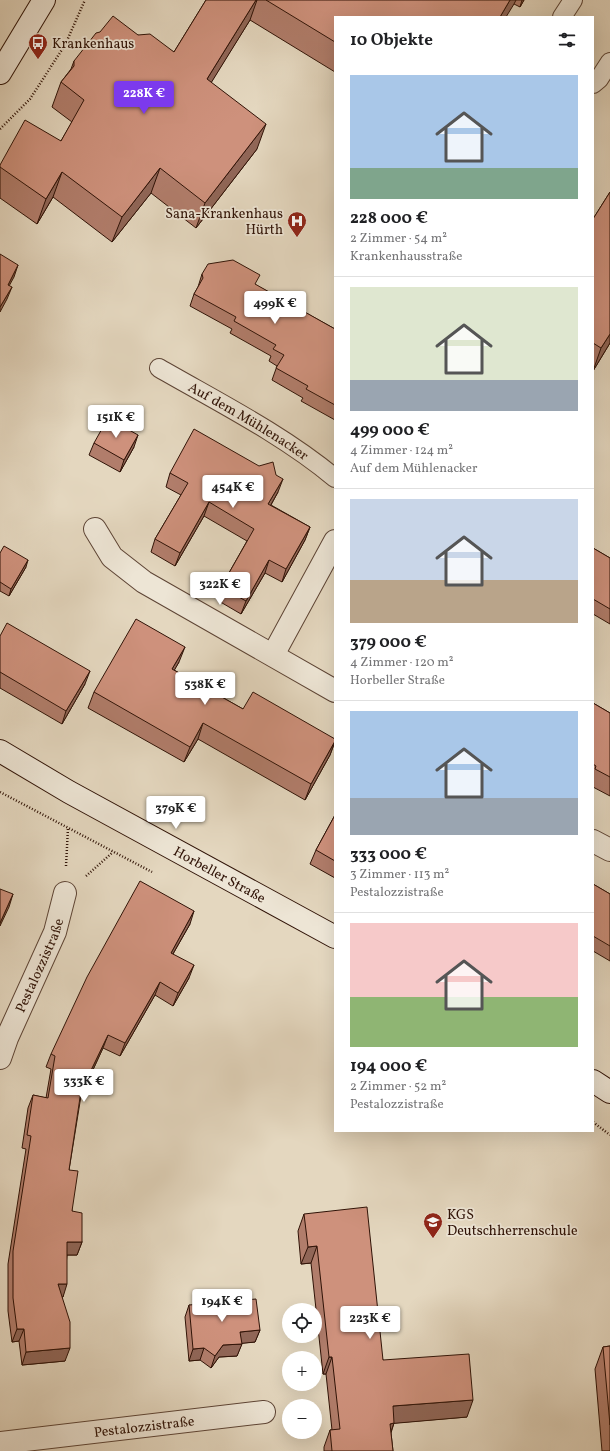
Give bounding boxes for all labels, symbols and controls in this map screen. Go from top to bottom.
text: 10 Objekte [350,29,433,52]
icon: filters [556,29,578,51]
bus stop icon: Krankenhaus [27,32,49,60]
place label: Krankenhaus [52,35,134,54]
pin: 228K € [111,81,177,115]
text: 228K € [123,85,165,103]
icon: home [428,101,500,173]
place label: Sana-Krankenhaus Hürth [165,205,283,240]
text: 228 000 € [350,207,428,230]
hospital icon: Sana-Krankenhaus Hürth [286,210,308,238]
text: 2 Zimmer · 54 m² [350,230,447,248]
text: Krankenhausstraße [350,248,462,266]
pin: 499K € [242,291,308,325]
text: 499K € [253,295,297,313]
icon: home [428,313,500,385]
street label: Auf dem Mühlenacker [184,378,312,466]
pin: 151K € [83,405,149,439]
text: 151K € [97,409,135,427]
text: 499 000 € [350,419,430,442]
text: 4 Zimmer · 124 m² [350,442,453,460]
text: Auf dem Mühlenacker [350,460,477,478]
pin: 454K € [200,475,266,509]
text: 454K € [211,479,255,497]
icon: home [428,525,500,597]
pin: 322K € [187,572,253,606]
text: 322K € [199,576,241,594]
text: 379 000 € [350,631,427,654]
text: 4 Zimmer · 120 m² [350,654,453,672]
pin: 538K € [172,672,238,706]
text: Horbeller Straße [350,672,445,690]
text: 538K € [184,676,226,694]
icon: home [428,737,500,809]
pin: 379K € [143,796,209,830]
text: 379K € [155,800,197,818]
street label: Horbeller Straße [170,843,269,909]
text: 333 000 € [350,843,427,866]
text: 3 Zimmer · 113 m² [350,866,449,884]
text: Pestalozzistraße [350,884,444,902]
street label: Pestalozzistraße [12,916,69,1016]
icon: home [428,949,500,1021]
text: 194 000 € [350,1055,427,1078]
pin: 333K € [51,1069,117,1103]
text: 333K € [63,1073,105,1091]
text: 2 Zimmer · 52 m² [350,1078,446,1096]
text: Pestalozzistraße [350,1096,444,1114]
place label: KGS Deutschherrenschule [447,1206,578,1241]
school or university icon: KGS Deutschherrenschule [422,1211,444,1239]
pin: 194K € [189,1289,255,1323]
text: 194K € [201,1293,243,1311]
map controls [282,1303,322,1439]
button: locate [282,1303,322,1343]
pin: 223K € [337,1306,403,1340]
text: 223K € [349,1310,391,1328]
button: + [282,1351,322,1391]
button: − [282,1399,322,1439]
street label: Pestalozzistraße [93,1412,196,1443]

